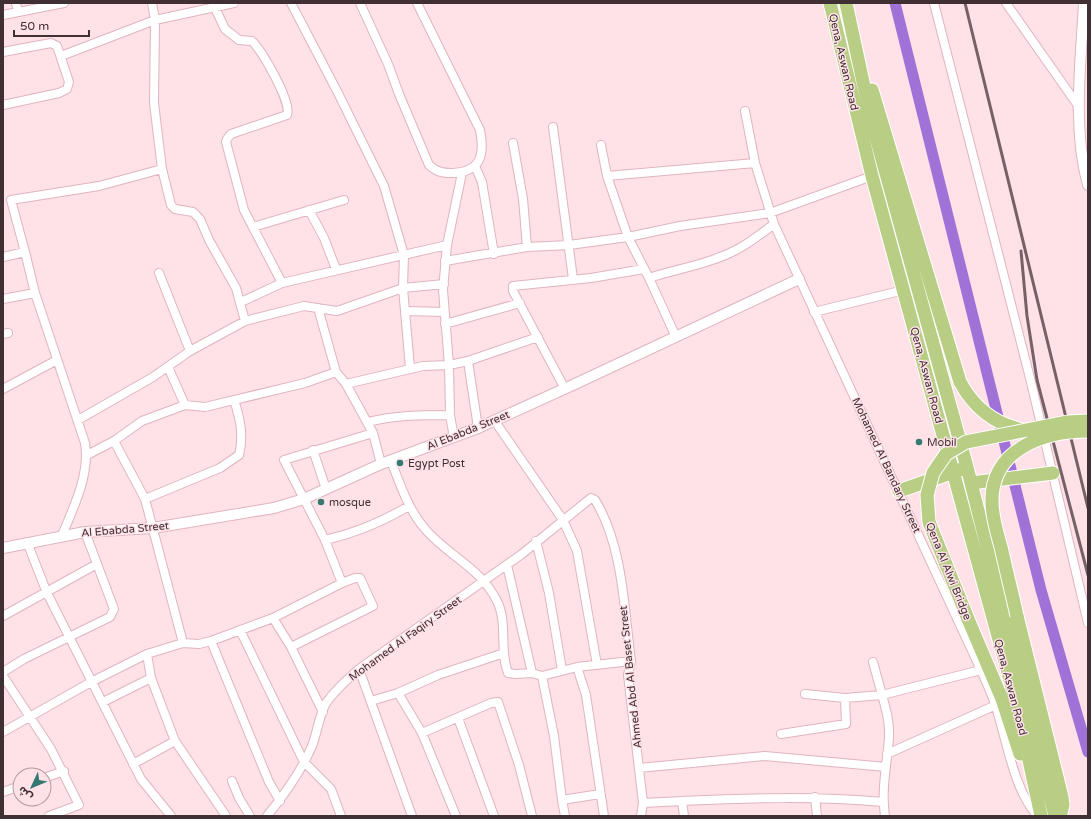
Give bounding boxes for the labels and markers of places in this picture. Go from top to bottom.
place label: Mobil [927,436,957,449]
marker: Mobil [914,437,924,447]
place label: Egypt Post [408,457,465,470]
marker: Egypt Post [395,458,405,468]
place label: mosque [329,496,371,509]
marker: mosque [316,497,326,507]

